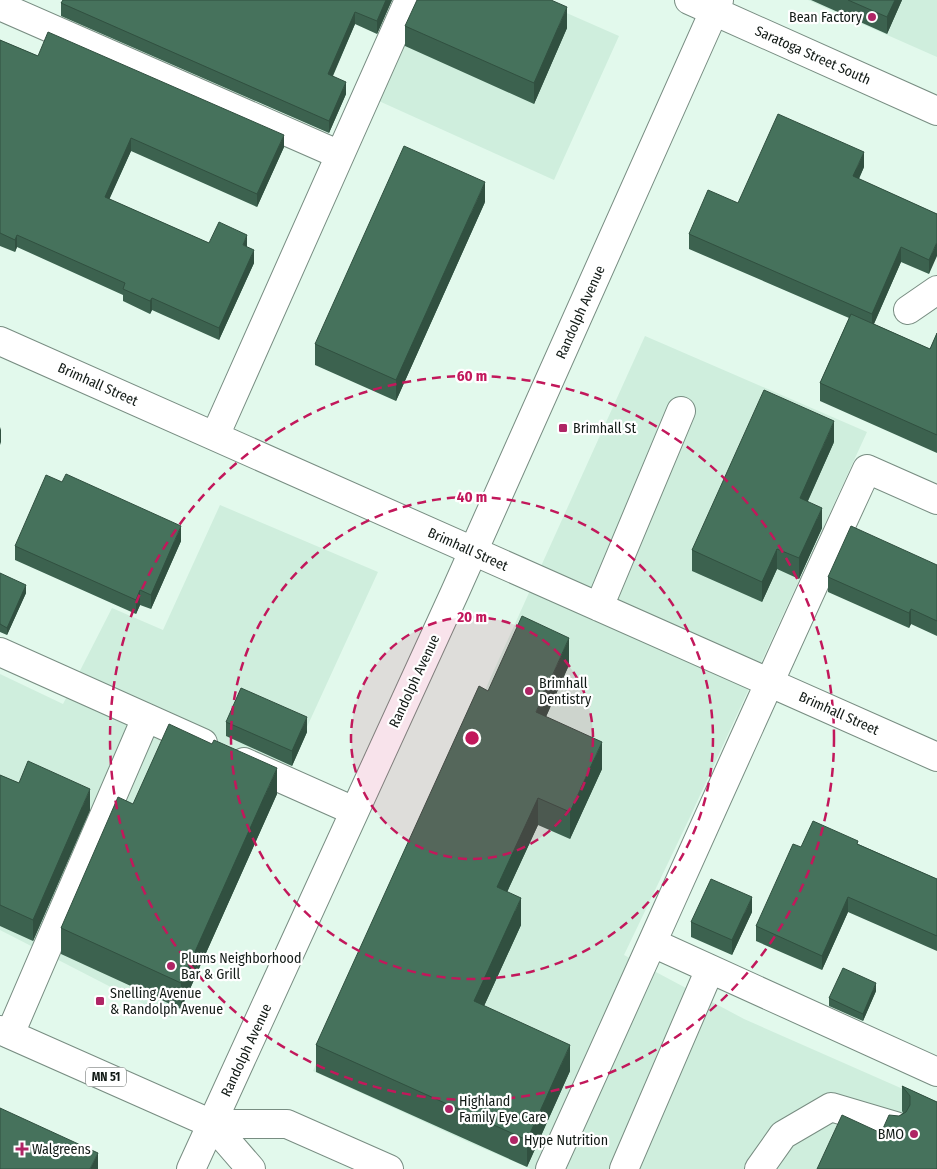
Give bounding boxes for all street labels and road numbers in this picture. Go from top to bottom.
street label: Saratoga Street South [752,22,873,89]
street label: Randolph Avenue [552,263,609,362]
street label: Brimhall Street [55,359,141,410]
street label: Brimhall Street [425,524,511,575]
street label: Randolph Avenue [386,632,443,730]
street label: Brimhall Street [796,688,882,739]
street label: Randolph Avenue [218,1001,275,1099]
road number: MN 51 [86,1068,126,1086]

